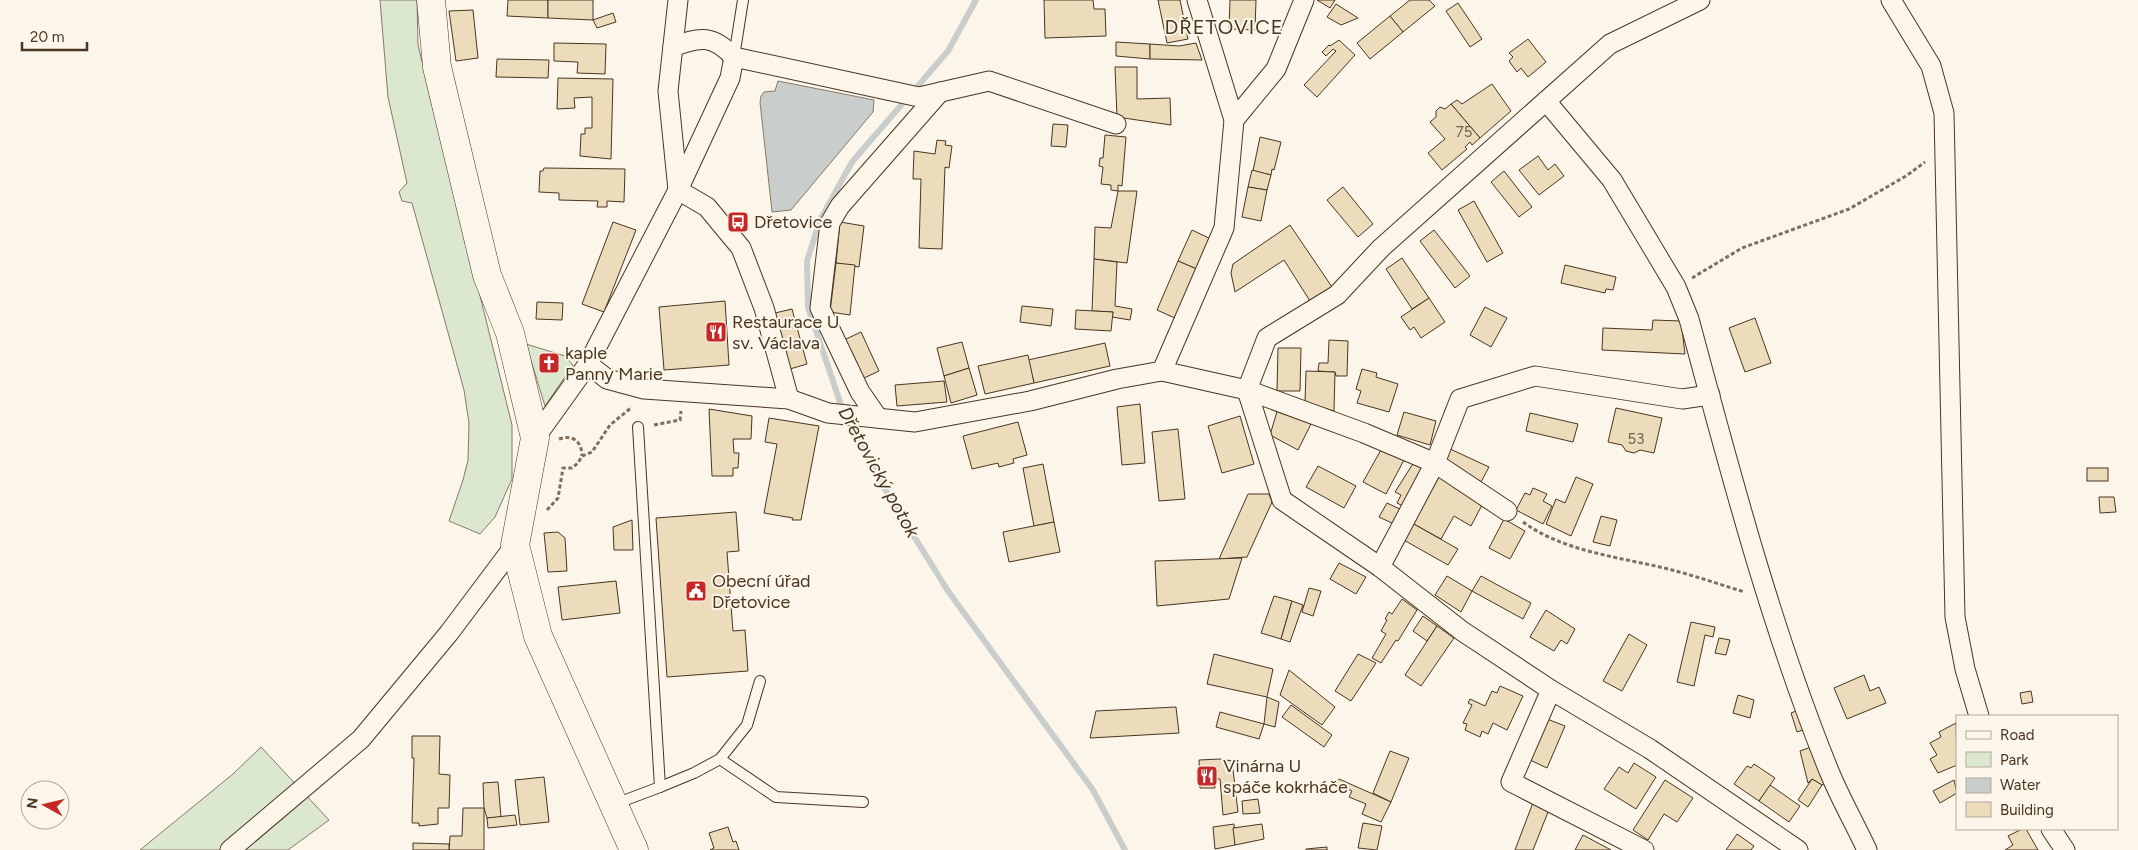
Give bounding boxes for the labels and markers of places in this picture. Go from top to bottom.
bus stop icon: Dřetovice [726,210,750,234]
place label: Dřetovice [754,211,833,233]
place label: Restaurace U sv. Václava [732,311,839,354]
restaurant icon: Restaurace U sv. Václava [704,320,728,344]
place label: kaple Panny Marie [565,342,663,385]
church icon: kaple Panny Marie [537,351,561,375]
place label: Obecní úřad Dřetovice [712,570,811,613]
public building icon: Obecní úřad Dřetovice [684,579,708,603]
place label: Vinárna U spáče kokrháče [1223,755,1348,798]
restaurant icon: Vinárna U spáče kokrháče [1195,764,1219,788]

